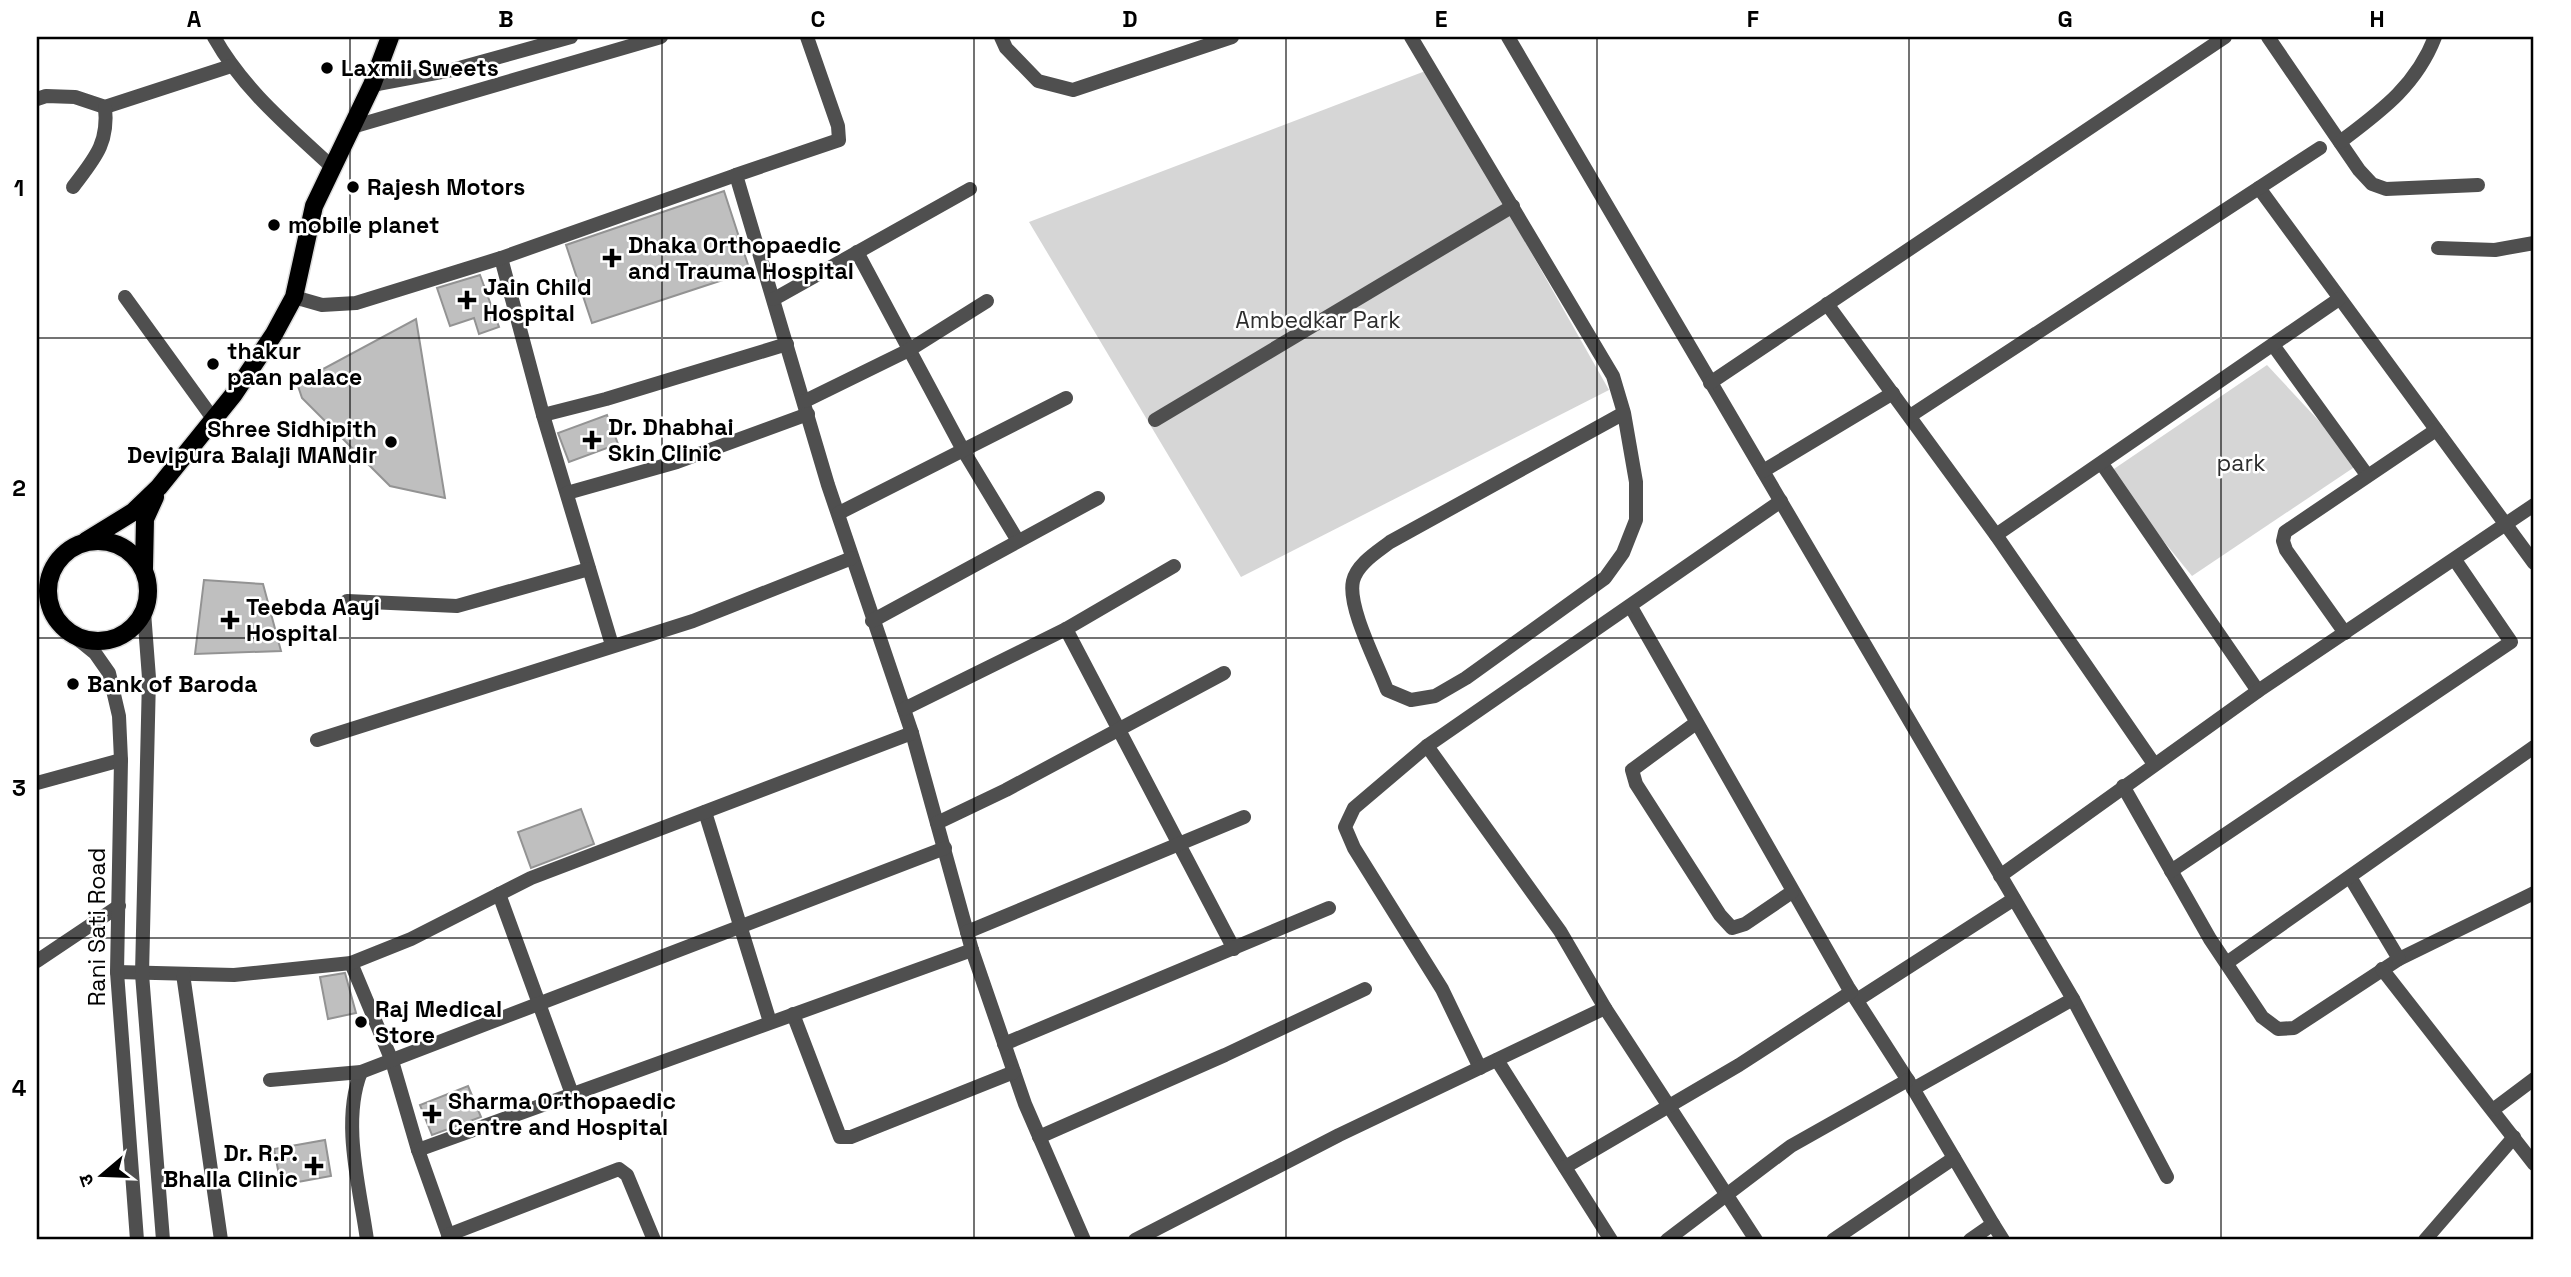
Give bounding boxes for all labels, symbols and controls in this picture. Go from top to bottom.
text: A [187,4,202,34]
text: B [498,4,514,34]
text: C [811,4,825,34]
text: D [1122,4,1138,34]
text: E [1435,4,1447,34]
text: F [1747,4,1759,34]
text: G [2057,4,2073,34]
text: H [2369,4,2385,34]
place label: Laxmii Sweets [341,53,499,83]
marker: Laxmii Sweets [319,60,335,76]
place label: Rajesh Motors [367,172,525,202]
text: 1 [14,173,24,203]
marker: Rajesh Motors [345,179,361,195]
place label: mobile planet [288,210,439,240]
marker: mobile planet [266,217,282,233]
place label: Dhaka Orthopaedic and Trauma Hospital [628,230,854,286]
marker: Dhaka Orthopaedic and Trauma Hospital [602,248,622,268]
place label: Jain Child Hospital [483,272,592,328]
marker: Jain Child Hospital [457,290,477,310]
park label: Ambedkar Park [1235,305,1401,335]
place label: thakur paan palace [227,336,362,392]
marker: thakur paan palace [205,356,221,372]
place label: Dr. Dhabhai Skin Clinic [608,412,734,468]
place label: Shree Sidhipith Devipura Balaji MANdir [127,414,377,470]
marker: Dr. Dhabhai Skin Clinic [582,430,602,450]
marker: Shree Sidhipith Devipura Balaji MANdir [383,434,399,450]
park label: park [2216,448,2266,478]
text: 2 [12,473,26,503]
place label: Teebda Aayi Hospital [246,592,380,648]
marker: Teebda Aayi Hospital [220,610,240,630]
place label: Bank of Baroda [87,669,257,699]
marker: Bank of Baroda [65,676,81,692]
text: 3 [12,773,26,803]
street label: Rani Sati Road [82,848,112,1006]
place label: Raj Medical Store [375,994,502,1050]
marker: Raj Medical Store [353,1014,369,1030]
text: 4 [12,1073,27,1103]
place label: Sharma Orthopaedic Centre and Hospital [448,1086,676,1142]
marker: Sharma Orthopaedic Centre and Hospital [422,1104,442,1124]
place label: Dr. R.P. Bhalla Clinic [163,1138,298,1194]
north arrow [66,1140,136,1210]
marker: Dr. R.P. Bhalla Clinic [304,1156,324,1176]
text: उ [72,1170,100,1190]

